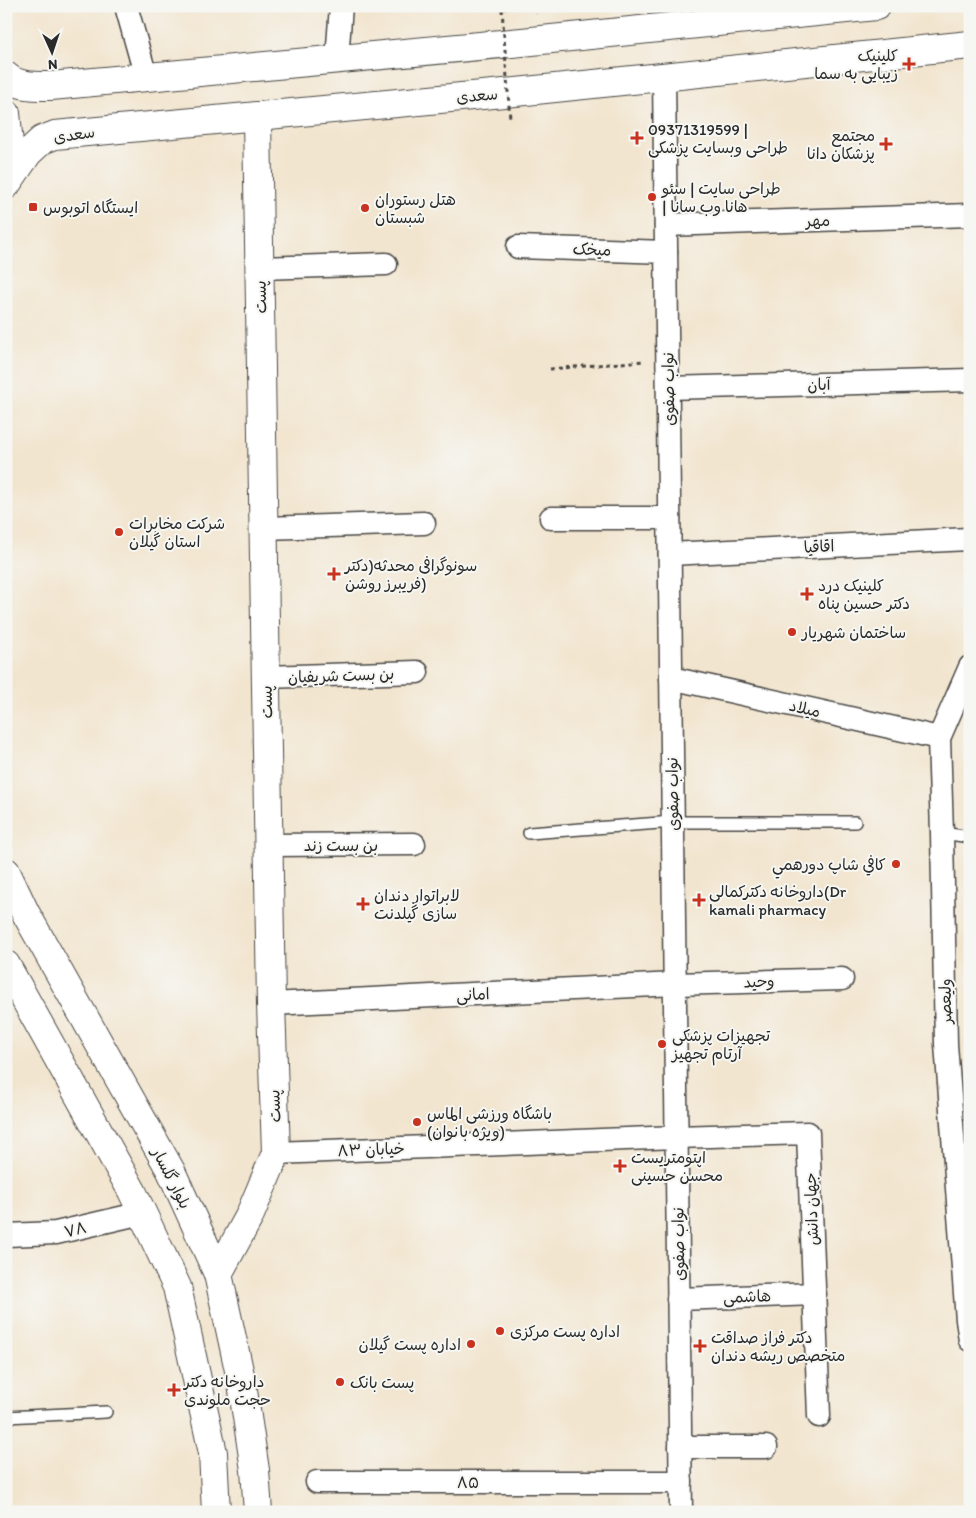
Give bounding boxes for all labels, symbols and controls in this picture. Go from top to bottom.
north arrow [28,28,78,78]
place label: کلینیک زیبایی به سما [814,46,898,84]
text: N [47,56,58,73]
marker: کلینیک زیبایی به سما [902,57,916,71]
street label: سعدی [455,84,499,107]
place label: 09371319599 | طراحی وبسایت پزشکی [648,120,788,158]
street label: سعدی [52,122,96,147]
place label: مجتمع پزشکان دانا [807,126,875,164]
marker: 09371319599 | طراحی وبسایت پزشکی [630,131,644,145]
marker: مجتمع پزشکان دانا [879,137,893,151]
place label: طراحی سایت | سئو | هانا وب سانا [660,179,781,216]
place label: هتل رستوران شبستان [375,190,456,227]
marker: طراحی سایت | سئو | هانا وب سانا [646,191,658,203]
place label: ایستگاه اتوبوس [43,198,138,218]
marker: ایستگاه اتوبوس [27,201,39,213]
marker: هتل رستوران شبستان [359,202,371,214]
street label: مهر [803,211,831,230]
street label: میخک [572,239,612,260]
street label: پست [251,280,271,314]
street label: نواب صفوی [658,352,680,426]
street label: آبان [807,375,832,394]
place label: شرکت مخابرات استان گیلان [129,514,225,551]
marker: شرکت مخابرات استان گیلان [113,526,125,538]
street label: اقاقیا [803,536,835,557]
place label: سونوگرافی محدثه(دکتر فریبرز روشن) [343,556,477,593]
marker: سونوگرافی محدثه(دکتر فریبرز روشن) [327,567,341,581]
place label: کلینیک درد دکتر حسین پناه [818,576,910,614]
marker: کلینیک درد دکتر حسین پناه [800,587,814,601]
place label: ساختمان شهریار [800,623,906,642]
marker: ساختمان شهریار [786,626,798,638]
street label: بن بست شریفیان [287,664,395,687]
street label: پست [257,685,277,719]
street label: میلاد [787,696,823,721]
street label: نواب صفوی [662,757,684,831]
street label: بن بست زند [304,836,378,855]
place label: كافي شاپ دورهمي [772,855,886,879]
marker: كافي شاپ دورهمي [890,858,902,870]
place label: داروخانه دکترکمالی(Dr kamali pharmacy [709,882,847,919]
place label: لابراتوار دندان سازی گیلدنت [374,886,460,923]
marker: داروخانه دکترکمالی(Dr kamali pharmacy [693,894,705,906]
marker: لابراتوار دندان سازی گیلدنت [356,897,370,911]
street label: وحید [743,971,775,992]
street label: ولیعصر [936,978,955,1026]
street label: امانی [456,984,490,1006]
place label: تجهیزات پزشکی آرتام تجهیز [670,1026,770,1066]
marker: تجهیزات پزشکی آرتام تجهیز [656,1038,668,1050]
street label: پست [264,1089,286,1123]
place label: باشگاه ورزشی الماس (ویژه بانوان) [427,1104,552,1142]
marker: باشگاه ورزشی الماس (ویژه بانوان) [411,1116,423,1128]
street label: خیابان ۸۳ [337,1139,405,1160]
street label: بلوار گلسار [146,1143,195,1213]
place label: اپتومتریست محسن حسینی [631,1148,723,1186]
marker: اپتومتریست محسن حسینی [613,1159,627,1173]
street label: جهان دانش [801,1172,822,1246]
street label: نواب صفوی [668,1207,690,1281]
street label: ۷۸ [62,1218,88,1241]
street label: هاشمی [723,1286,771,1308]
place label: اداره پست مرکزی [510,1322,620,1342]
marker: اداره پست مرکزی [494,1325,506,1337]
place label: دکتر فراز صداقت متخصص ریشه دندان [711,1328,845,1365]
place label: اداره پست گیلان [359,1335,461,1355]
marker: اداره پست گیلان [465,1338,477,1350]
marker: دکتر فراز صداقت متخصص ریشه دندان [693,1339,707,1353]
place label: داروخانه دکتر حجت ملوندی [182,1372,271,1410]
place label: پست بانک [350,1373,414,1393]
marker: پست بانک [334,1376,346,1388]
marker: داروخانه دکتر حجت ملوندی [168,1384,180,1396]
street label: ۸۵ [457,1473,479,1492]

